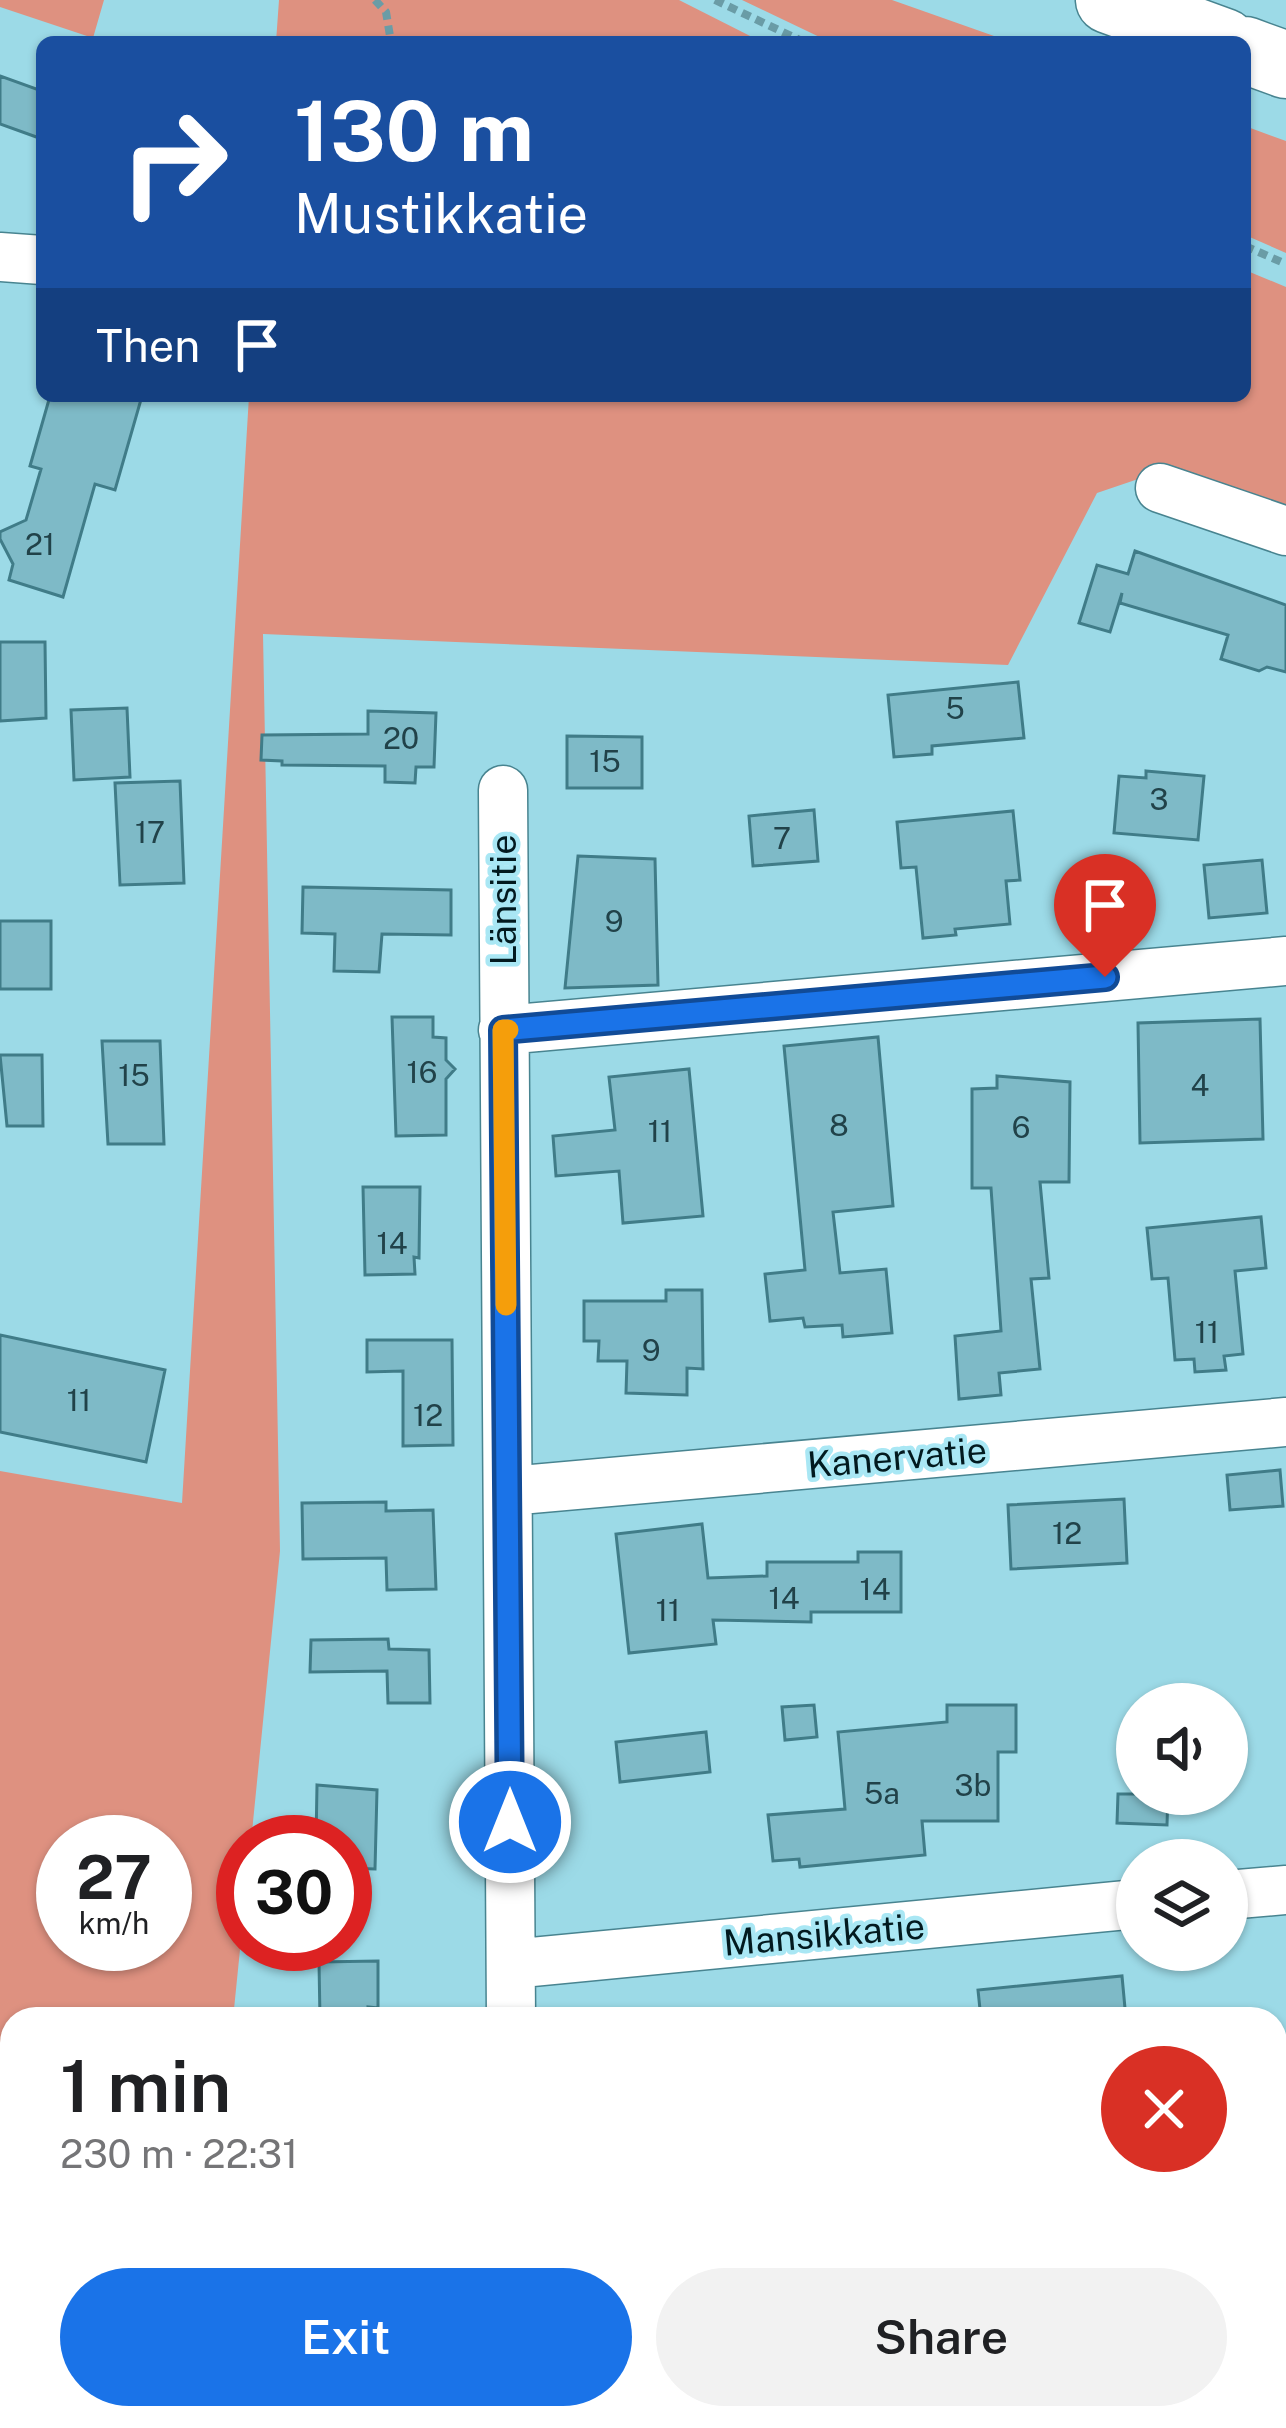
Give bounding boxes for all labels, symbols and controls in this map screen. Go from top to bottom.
text: 130 m [294,81,534,180]
icon: right [96,84,252,240]
text: Mustikkatie [294,182,588,245]
icon: arrive [224,312,290,378]
text: Then [96,319,200,372]
house number: 21 [25,526,55,562]
house number: 5 [945,690,965,726]
house number: 20 [383,720,419,756]
house number: 15 [589,743,621,779]
house number: 3 [1150,781,1168,817]
house number: 17 [135,814,165,850]
house number: 7 [773,820,791,856]
street label: Länsitie [482,834,524,966]
pin [1054,854,1156,977]
icon: arrive [1072,872,1138,938]
house number: 9 [605,903,623,939]
house number: 16 [407,1054,437,1090]
house number: 15 [118,1057,150,1093]
house number: 4 [1191,1067,1209,1103]
house number: 8 [829,1107,849,1143]
house number: 6 [1012,1109,1030,1145]
house number: 11 [648,1113,672,1149]
house number: 14 [376,1225,408,1261]
house number: 11 [1195,1314,1219,1350]
house number: 9 [642,1332,660,1368]
house number: 11 [67,1382,91,1418]
house number: 12 [413,1397,443,1433]
street label: Kanervatie [805,1428,989,1486]
house number: 12 [1052,1515,1082,1551]
house number: 14 [859,1571,891,1607]
house number: 14 [768,1580,800,1616]
house number: 11 [656,1592,680,1628]
map controls [1116,1683,1248,1971]
button: sound [1116,1683,1248,1815]
position arrow [447,1759,573,1885]
house number: 3b [955,1767,991,1803]
house number: 5a [864,1775,900,1811]
speed limit sign: 30 [216,1815,372,1971]
button: layers [1116,1839,1248,1971]
text: 27 [76,1842,152,1913]
street label: Mansikkatie [722,1904,926,1964]
text: km/h [79,1905,149,1941]
text: 1 min [60,2044,231,2128]
button: close [1101,2046,1227,2172]
text: 230 m · 22:31 [60,2131,298,2177]
button: Exit [60,2268,632,2406]
button: Share [656,2268,1227,2406]

